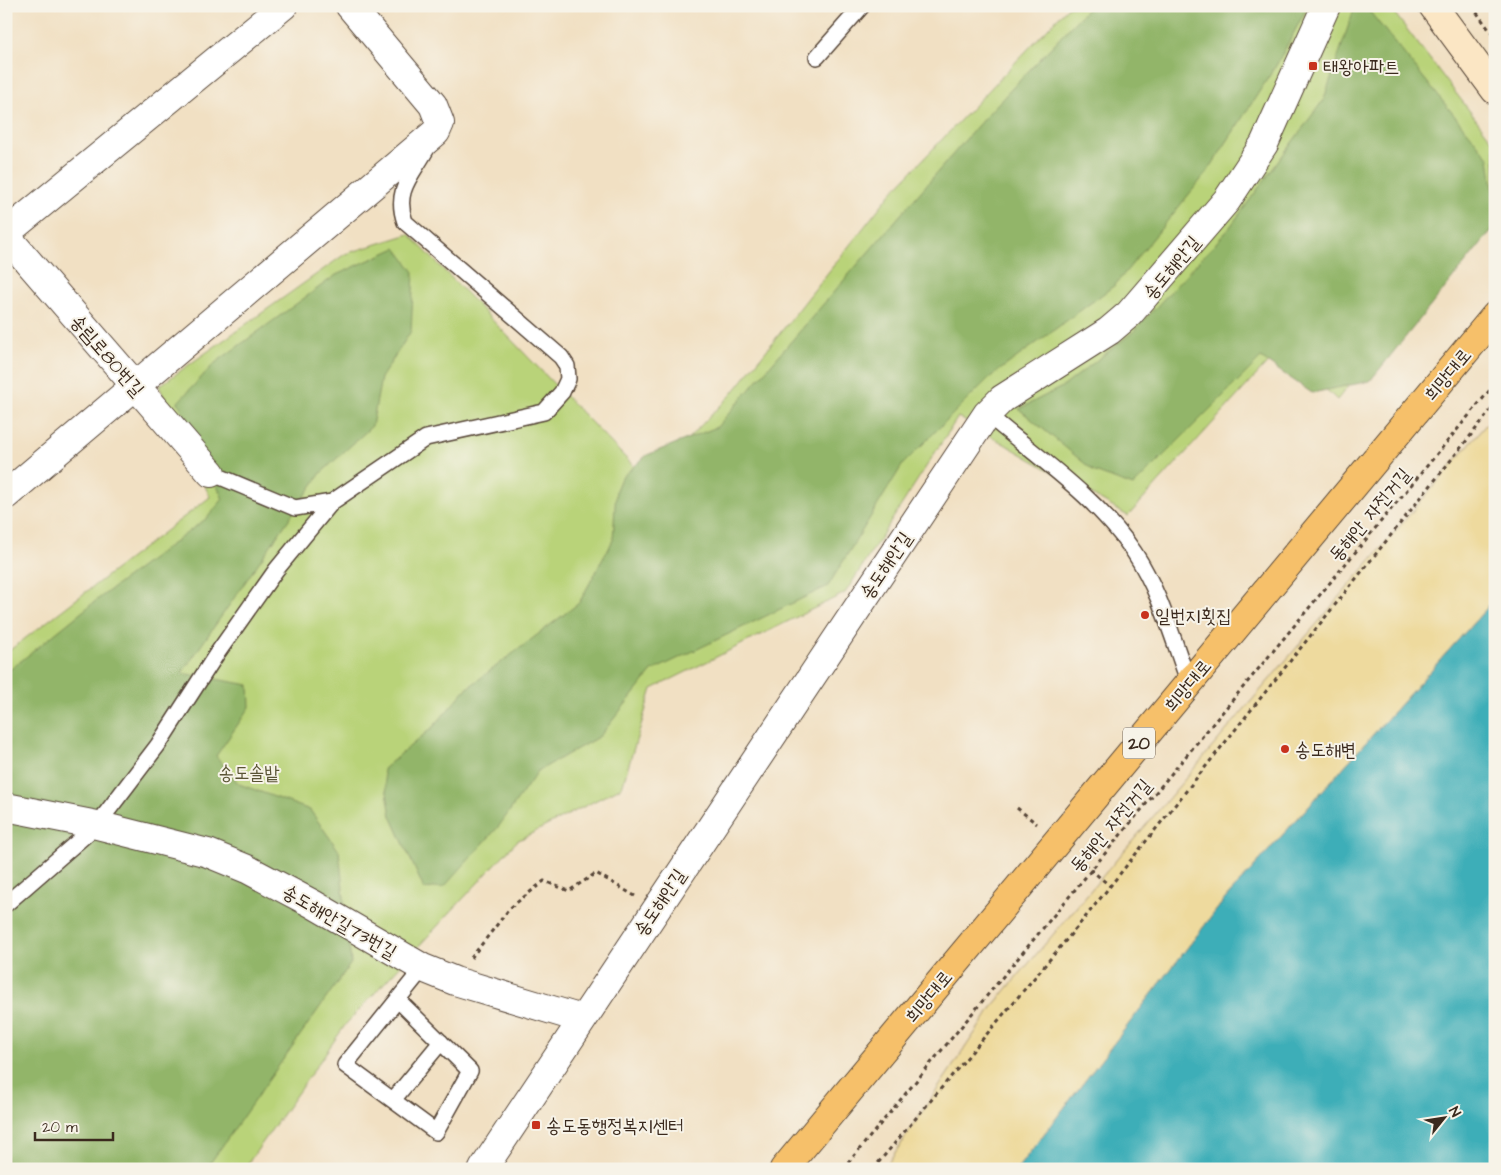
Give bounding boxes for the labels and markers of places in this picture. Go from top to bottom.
place label: 태왕아파트 [1323,54,1399,81]
marker: 태왕아파트 [1307,60,1319,72]
place label: 일번지횟집 [1155,603,1231,630]
marker: 일번지횟집 [1139,609,1151,621]
place label: 송도해변 [1295,737,1356,764]
marker: 송도해변 [1279,743,1291,755]
place label: 송도동행정복지센터 [546,1113,684,1140]
marker: 송도동행정복지센터 [530,1119,542,1131]

